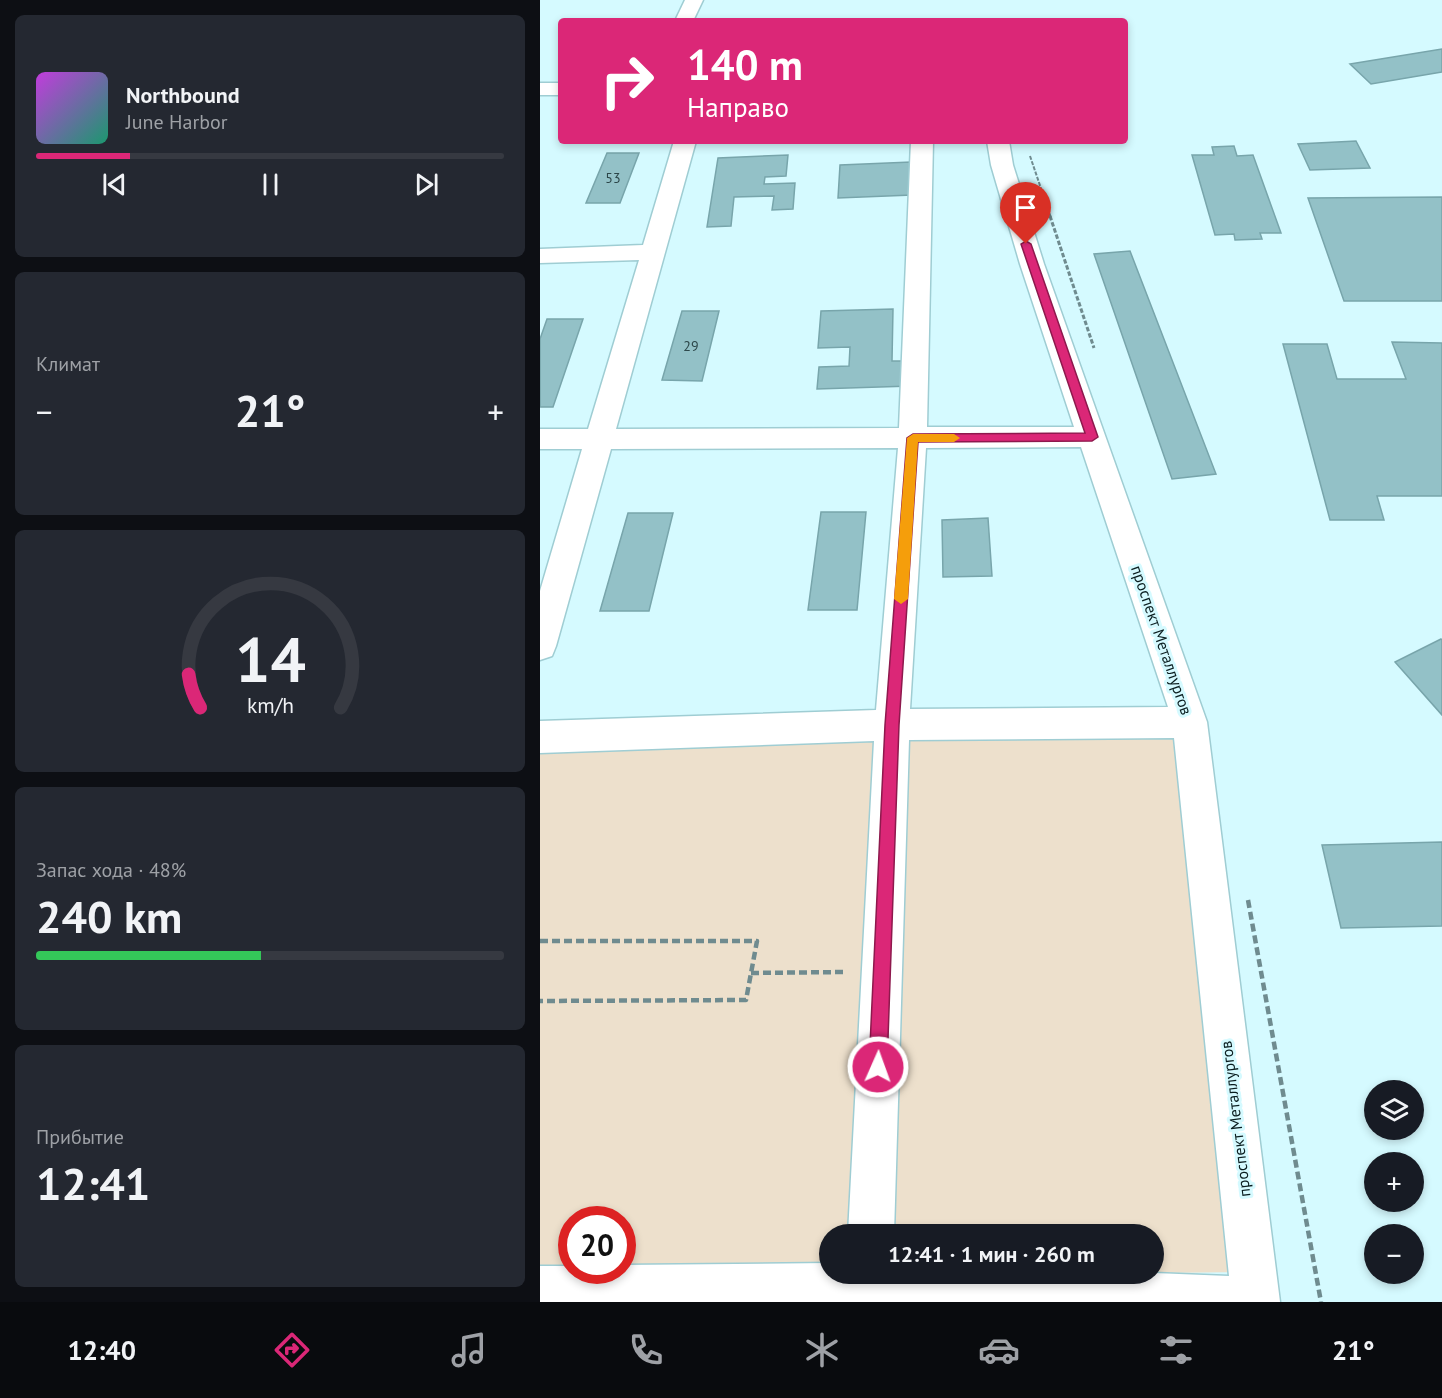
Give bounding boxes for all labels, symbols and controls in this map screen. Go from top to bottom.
text: 140 m [687,37,803,92]
icon: right [588,42,666,120]
text: Northbound [126,81,240,109]
text: Направо [687,90,789,124]
text: June Harbor [126,109,228,135]
icon: previous [98,168,131,201]
icon: pause [254,168,287,201]
icon: next [410,168,443,201]
house number: 53 [605,169,621,187]
pin [1000,182,1051,244]
icon: arrive [1009,191,1042,224]
house number: 29 [683,337,699,355]
text: Климат [36,351,100,377]
text: 21° [235,381,305,439]
text: − [36,390,53,433]
text: + [487,390,504,433]
street label: проспект Металлургов [1127,563,1197,717]
text: 14 [235,618,305,699]
text: km/h [246,691,293,719]
text: Запас хода · 48% [36,857,186,883]
text: 240 km [36,887,182,945]
position arrow [846,1035,910,1099]
street label: проспект Металлургов [1216,1040,1254,1198]
map controls [1364,1080,1424,1284]
button: layers [1364,1080,1424,1140]
text: Прибытие [36,1124,124,1150]
button: + [1364,1152,1424,1212]
text: 12:41 [36,1154,150,1212]
speed limit sign: 20 [558,1206,636,1284]
button: − [1364,1224,1424,1284]
text: 12:41 · 1 мин · 260 m [888,1240,1095,1268]
icon: directions [271,1329,313,1371]
icon: music [448,1329,490,1371]
icon: phone [625,1329,667,1371]
icon: climate [801,1329,843,1371]
icon: car [978,1329,1020,1371]
icon: filters [1155,1329,1197,1371]
text: 12:40 [67,1333,136,1367]
text: 21° [1332,1333,1374,1367]

